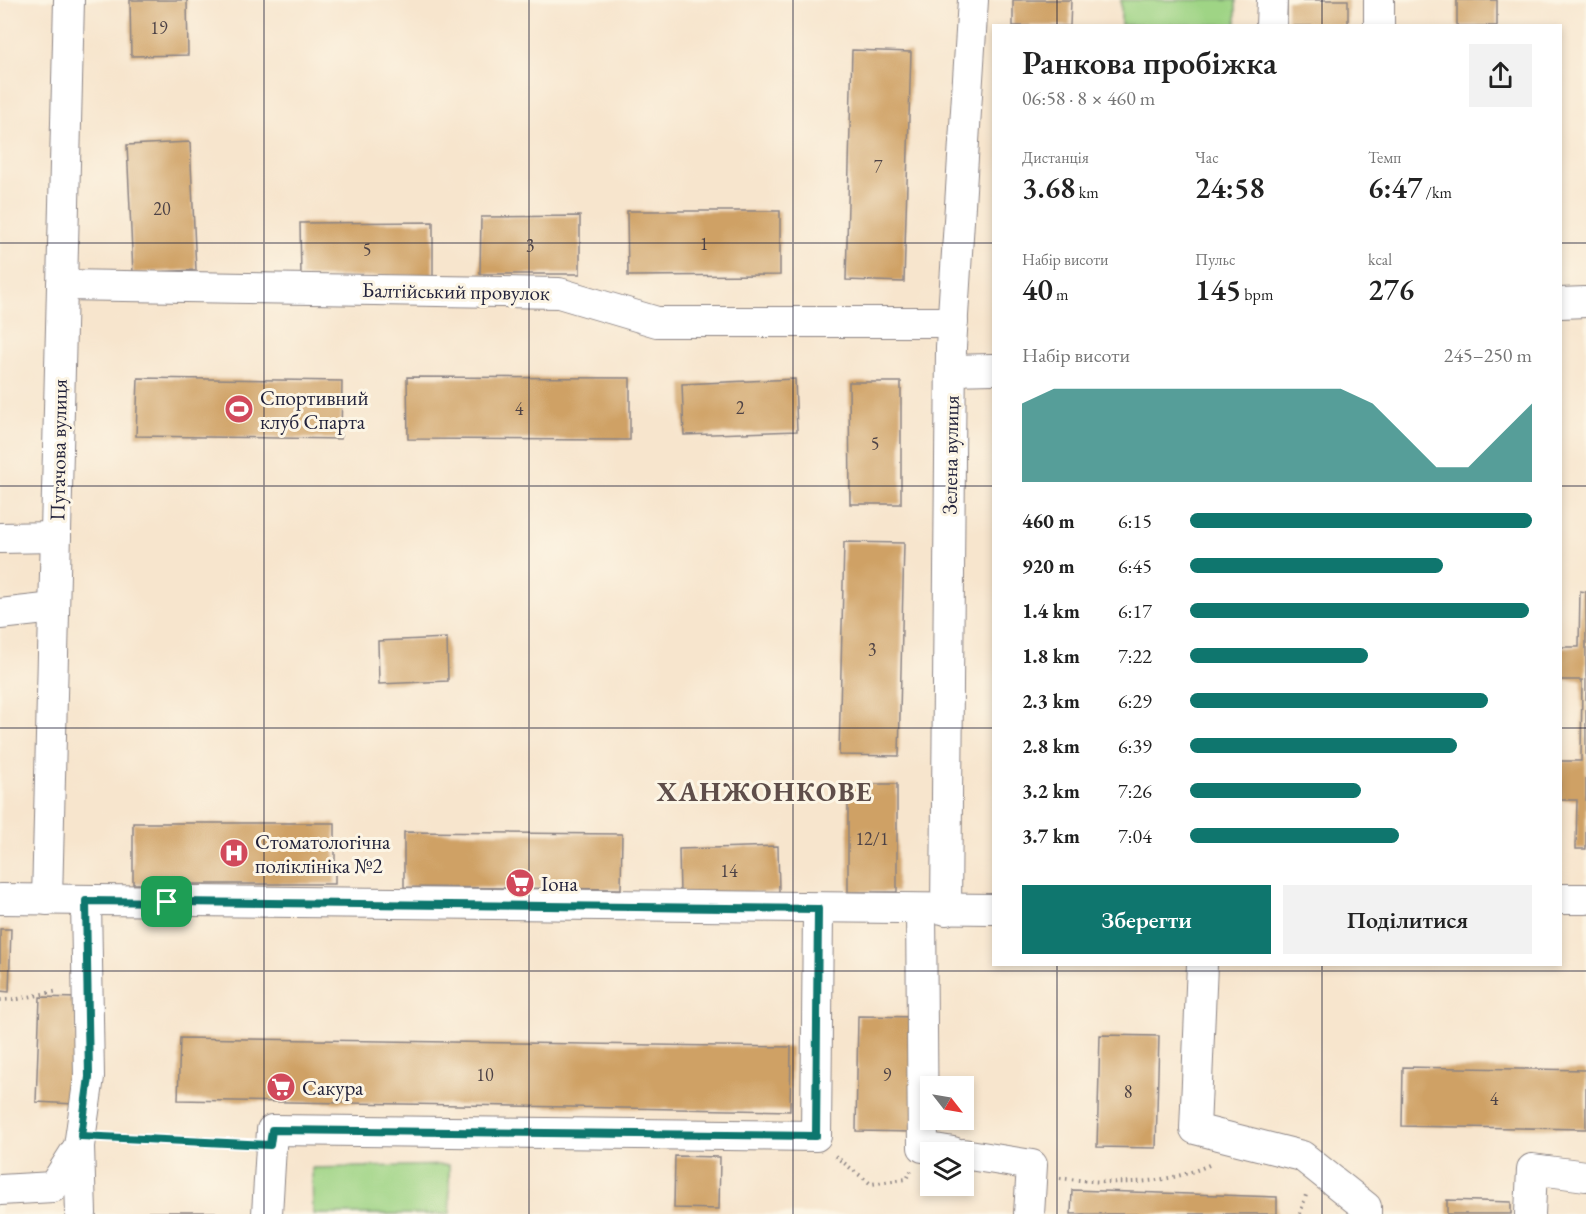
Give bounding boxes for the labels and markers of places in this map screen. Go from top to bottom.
place label: Спортивний клуб Спарта [260,384,369,435]
sports icon: Спортивний клуб Спарта [223,393,255,425]
place label: Стоматологічна поліклініка №2 [255,828,391,879]
hospital icon: Стоматологічна поліклініка №2 [218,837,250,869]
supermarket icon: Іона [504,867,536,899]
place label: Іона [541,870,578,897]
pin [141,876,192,927]
supermarket icon: Сакура [265,1071,297,1103]
place label: Сакура [302,1074,364,1101]

